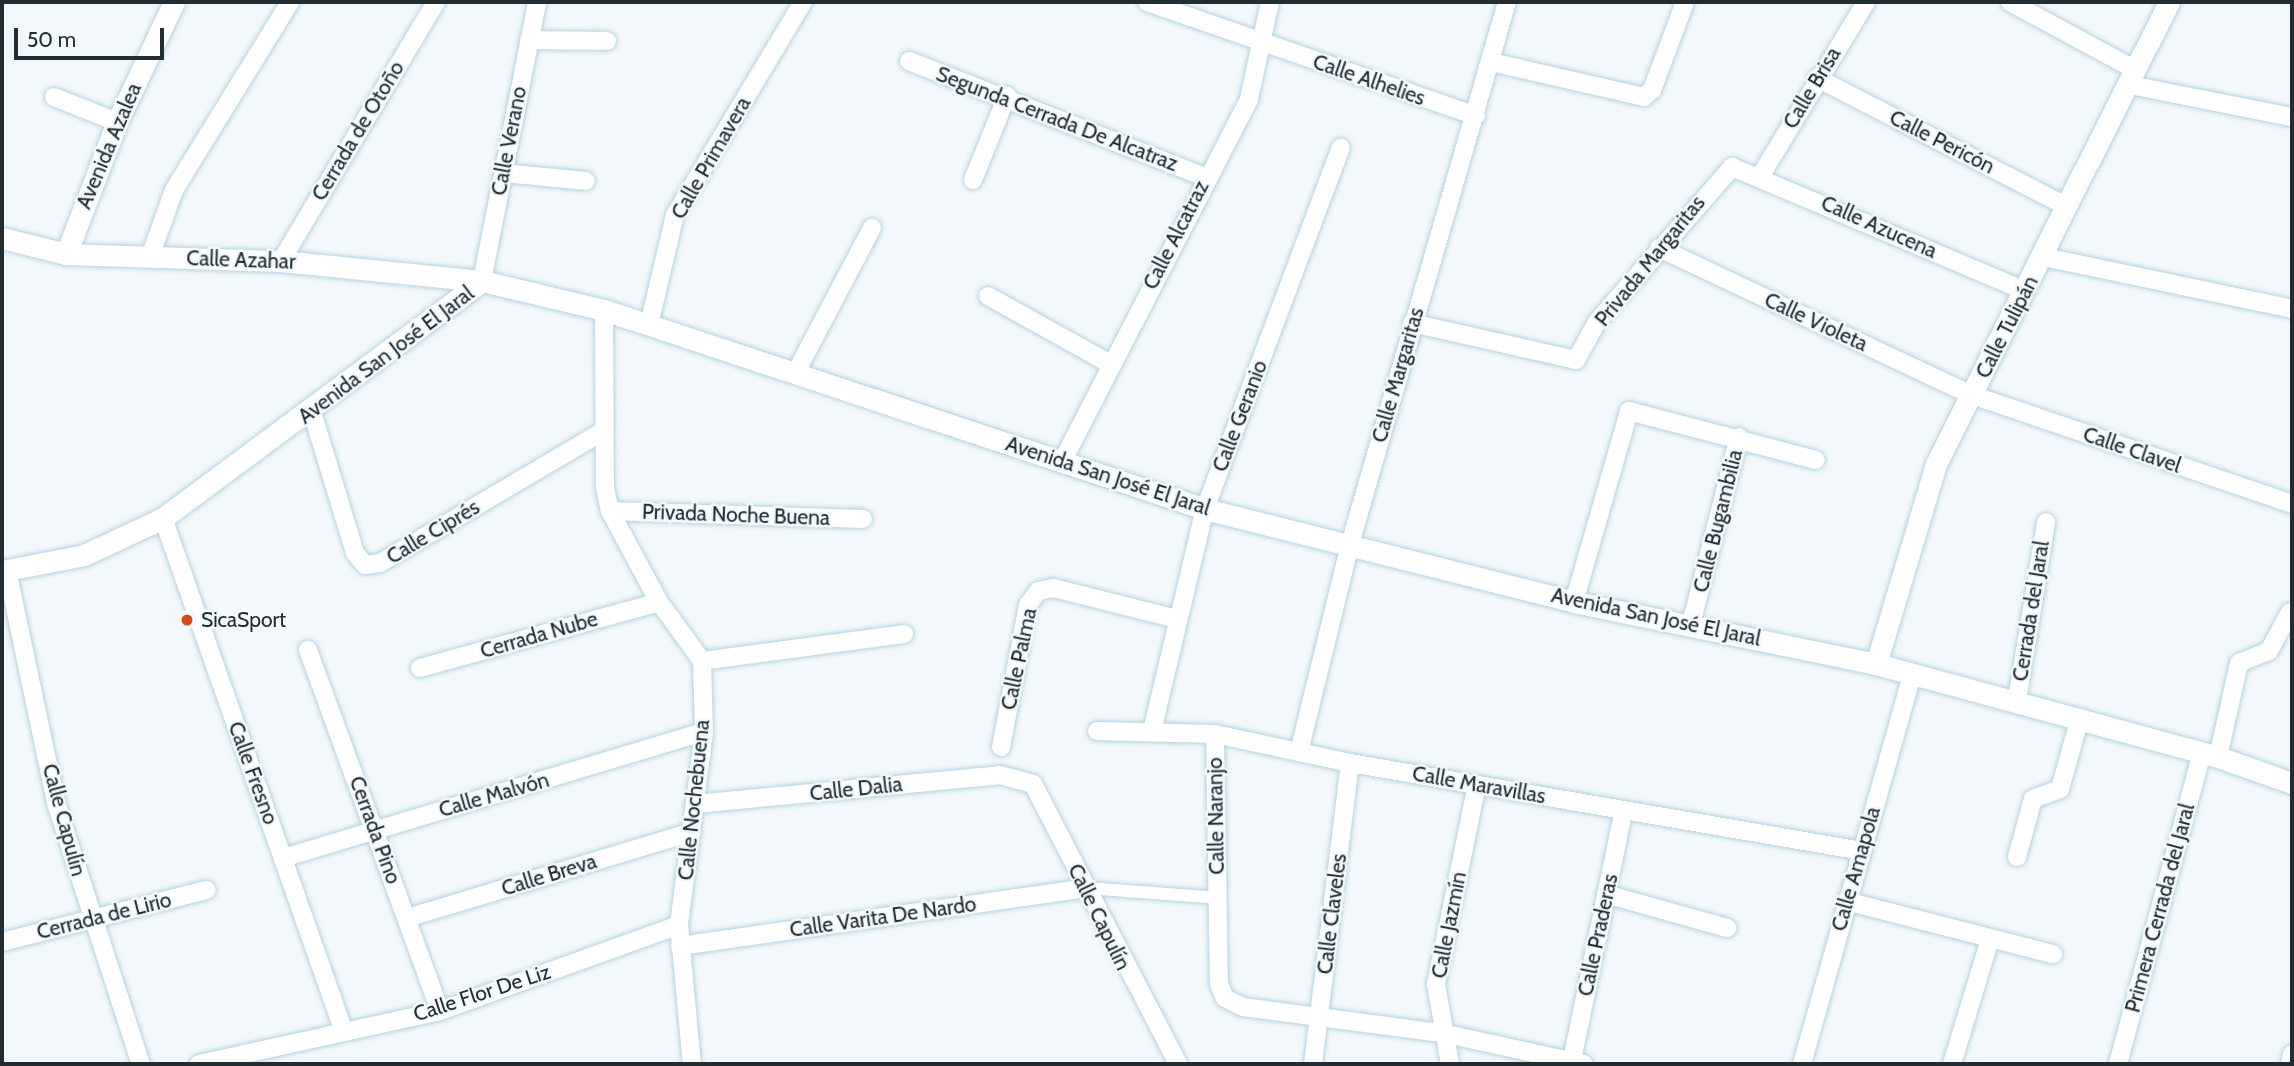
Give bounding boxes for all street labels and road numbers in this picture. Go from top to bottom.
street label: Calle Brisa [1778,43,1846,133]
street label: Calle Alhelies [1310,49,1428,111]
street label: Cerrada de Otoño [306,57,410,205]
street label: Segunda Cerrada De Alcatraz [933,61,1181,177]
street label: Avenida Azalea [71,79,147,213]
street label: Calle Verano [486,84,532,198]
street label: Calle Primavera [666,92,756,224]
street label: Calle Pericón [1885,105,1999,179]
street label: Calle Alcatraz [1138,176,1214,294]
street label: Calle Azucena [1817,190,1941,264]
street label: Privada Margaritas [1590,191,1710,331]
street label: Calle Azahar [186,246,296,274]
street label: Calle Tulipán [1970,272,2044,382]
street label: Avenida San José El Jaral [293,281,479,429]
street label: Calle Violeta [1760,287,1872,357]
street label: Calle Margaritas [1367,305,1429,445]
street label: Calle Geranio [1207,357,1273,475]
street label: Calle Clavel [2080,422,2184,478]
street label: Avenida San José El Jaral [1003,431,1213,521]
street label: Calle Bugambilia [1688,447,1748,595]
street label: Calle Ciprés [382,494,484,570]
street label: Privada Noche Buena [642,499,830,531]
street label: Cerrada del Jaral [2007,539,2055,683]
street label: Avenida San José El Jaral [1549,582,1763,652]
street label: Cerrada Nube [477,606,601,664]
street label: Calle Palma [996,606,1042,712]
street label: Calle Fresno [223,718,283,828]
street label: Calle Nochebuena [673,719,715,881]
street label: Calle Naranjo [1202,757,1230,875]
street label: Calle Capulín [37,761,91,879]
street label: Calle Maravillas [1410,761,1548,809]
street label: Calle Malvón [436,767,552,823]
street label: Calle Dalia [808,772,904,806]
street label: Cerrada Pino [344,773,406,887]
street label: Primera Cerrada del Jaral [2120,801,2200,1015]
street label: Calle Amapola [1826,804,1886,934]
street label: Calle Breva [498,849,600,901]
street label: Calle Claveles [1312,852,1352,976]
street label: Calle Capulín [1062,860,1136,974]
street label: Calle Jazmín [1426,870,1472,980]
street label: Calle Praderas [1573,872,1623,998]
street label: Cerrada de Lirio [34,887,174,945]
street label: Calle Varita De Nardo [788,891,978,943]
street label: Calle Flor De Liz [410,959,554,1027]

